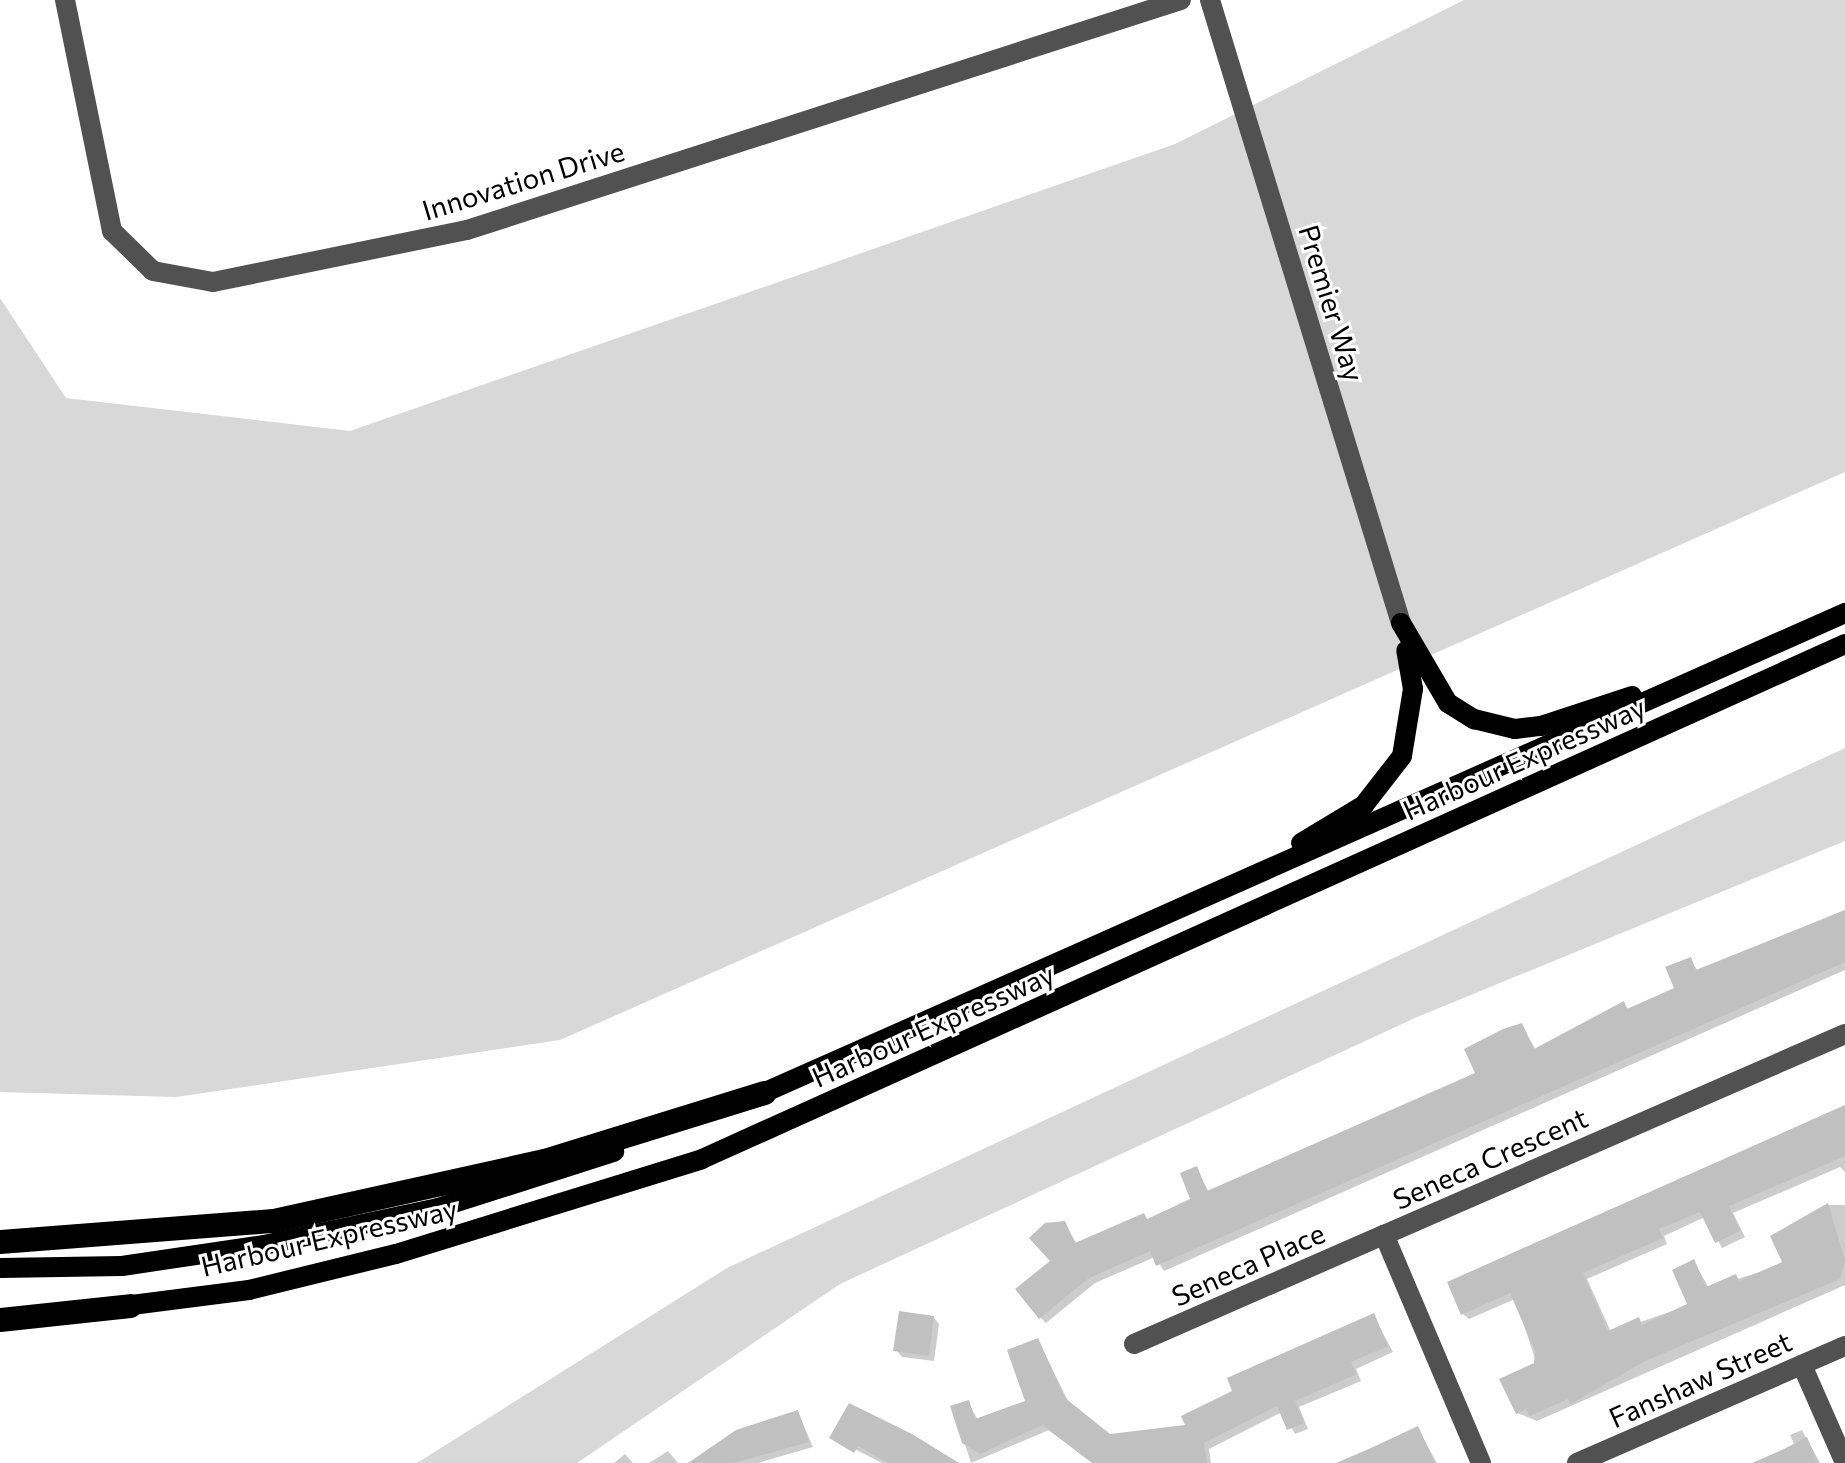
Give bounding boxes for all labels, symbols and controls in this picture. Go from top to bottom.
street label: Innovation Drive [418,133,628,227]
street label: Premier Way [1292,221,1372,385]
street label: Harbour Expressway [1398,689,1650,827]
street label: Harbour Expressway [807,956,1059,1094]
street label: Seneca Crescent [1388,1100,1592,1216]
street label: Harbour Expressway [198,1191,460,1283]
street label: Seneca Place [1166,1215,1330,1313]
street label: Fanshaw Street [1604,1324,1796,1434]

